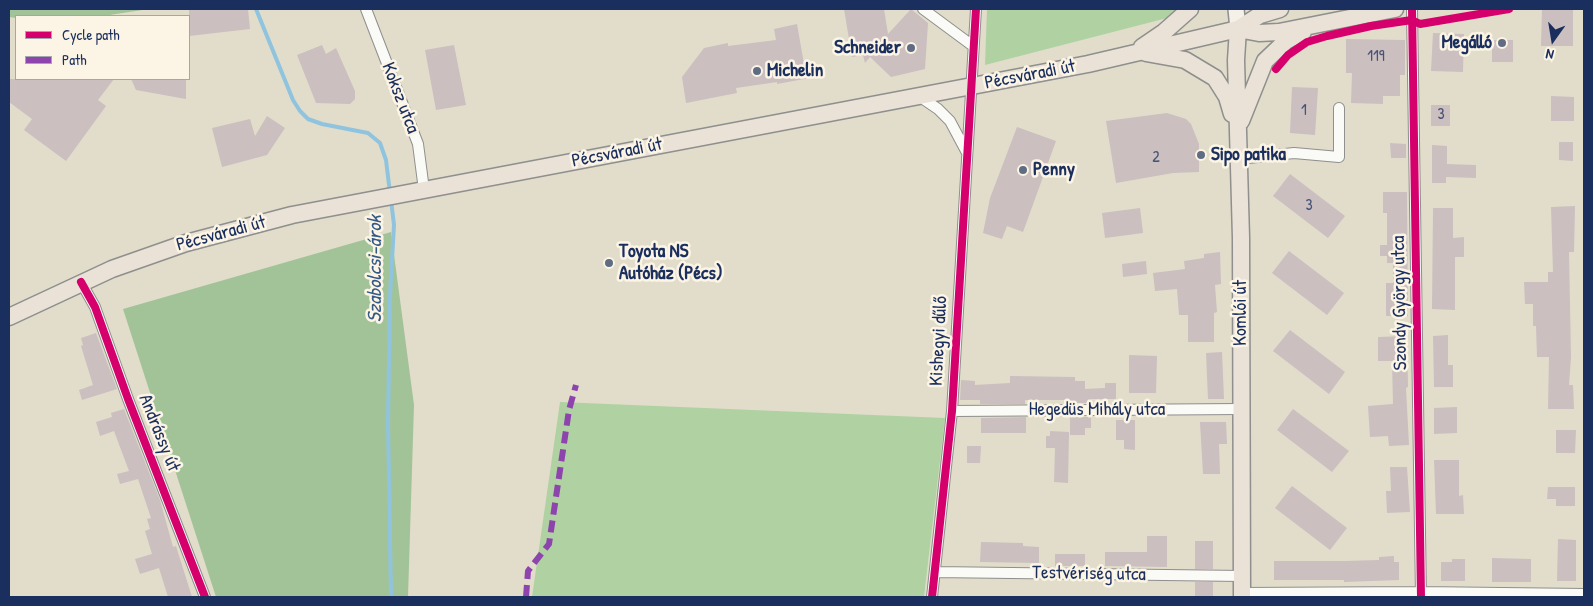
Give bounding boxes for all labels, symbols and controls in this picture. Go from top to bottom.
legend [15,15,190,80]
north arrow [1528,15,1578,65]
text: Cycle path [62,24,120,45]
place label: Megálló [1441,32,1492,54]
place label: Schneider [834,37,901,59]
marker: Megálló [1496,37,1508,49]
marker: Schneider [905,42,917,54]
text: N [1544,45,1555,65]
house number: 119 [1367,47,1385,67]
text: Path [62,49,87,70]
street label: Pécsváradi út [983,55,1077,95]
street label: Koksz utca [376,59,424,137]
place label: Michelin [767,60,823,82]
marker: Michelin [751,65,763,77]
house number: 1 [1301,101,1307,121]
house number: 3 [1437,105,1445,125]
street label: Pécsváradi út [570,133,664,173]
place label: Sipo patika [1211,144,1286,166]
house number: 2 [1152,148,1160,168]
marker: Sipo patika [1195,149,1207,161]
place label: Penny [1033,159,1075,181]
marker: Penny [1017,164,1029,176]
house number: 3 [1305,196,1313,216]
street label: Pécsváradi út [174,211,268,257]
water label: Szabolcsi-árok [364,215,388,323]
street label: Szondy György utca [1387,235,1413,371]
place label: Toyota NS Autóház (Pécs) [619,241,723,285]
marker: Toyota NS Autóház (Pécs) [603,257,615,269]
street label: Komlói út [1230,280,1252,346]
street label: Kishegyi dűlő [925,296,953,386]
street label: Andrássy út [133,391,185,475]
street label: Hegedüs Mihály utca [1029,399,1165,421]
street label: Testvériség utca [1032,562,1146,586]

